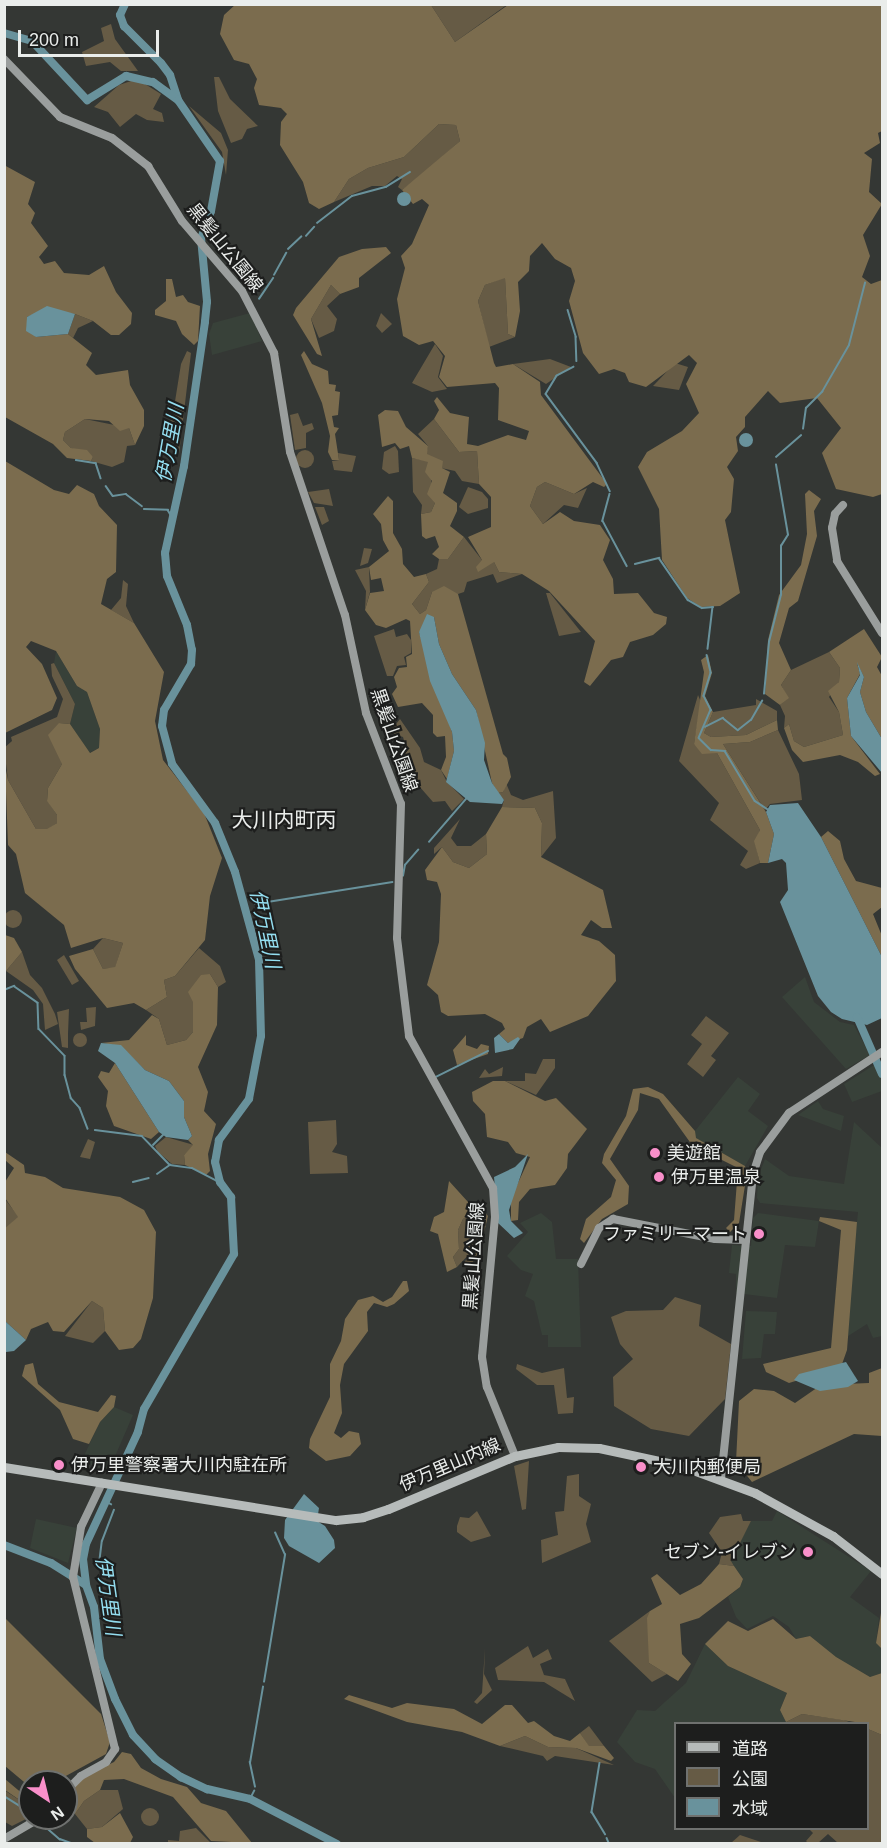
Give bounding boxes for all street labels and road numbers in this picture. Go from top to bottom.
street label: 黒髪山公園線 [183,199,267,297]
street label: 黒髪山公園線 [366,685,422,795]
street label: 黒髪山公園線 [459,1201,489,1311]
street label: 伊万里山内線 [396,1434,504,1496]

